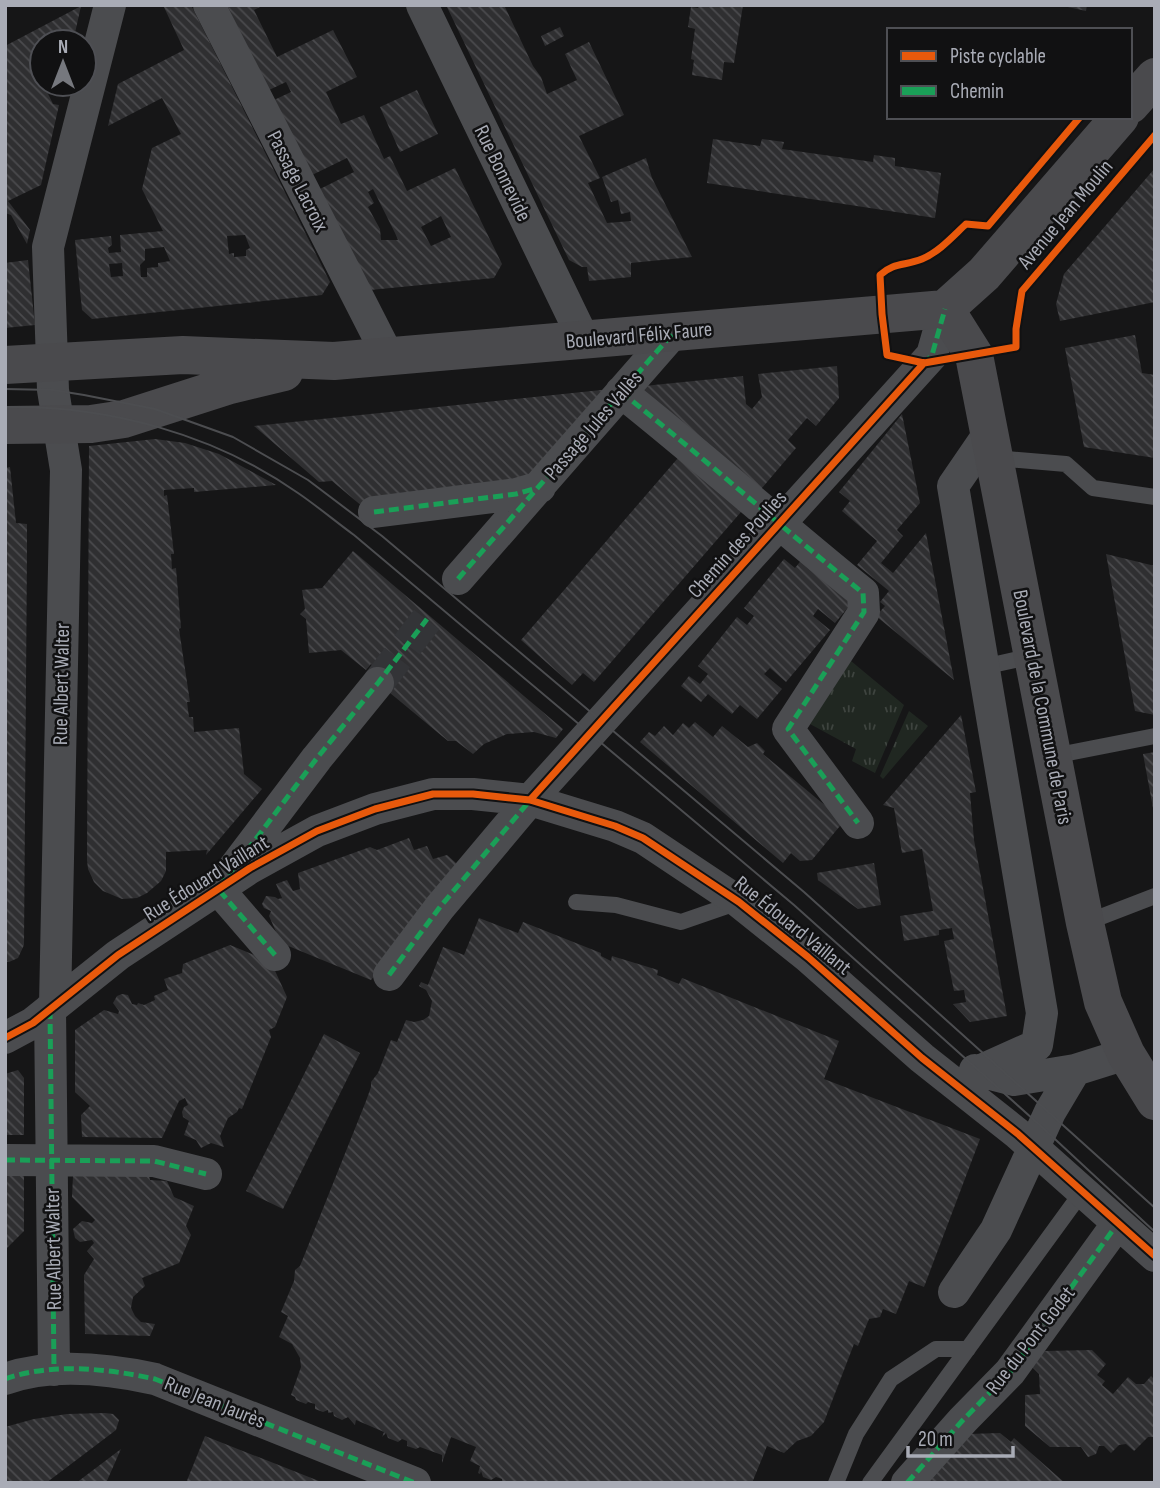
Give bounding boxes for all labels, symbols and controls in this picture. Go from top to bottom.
north arrow [28,28,98,98]
legend [887,28,1132,119]
text: N [58,36,68,59]
text: Piste cyclable [950,44,1046,69]
text: Chemin [950,79,1004,104]
street label: Rue Bonnevide [469,121,537,225]
street label: Passage Lacroix [261,127,334,236]
street label: Avenue Jean Moulin [1012,155,1118,275]
street label: Boulevard Félix Faure [565,317,713,354]
street label: Passage Jules Vallès [539,366,648,485]
street label: Chemin des Poulies [683,485,792,603]
street label: Boulevard de la Commune de Paris [1007,588,1078,827]
street label: Rue Albert Walter [48,623,75,745]
street label: Rue Édouard Vaillant [139,830,274,927]
street label: Rue Édouard Vaillant [729,871,856,980]
street label: Rue Albert Walter [40,1188,67,1310]
street label: Rue du Pont Godet [980,1281,1080,1399]
street label: Rue Jean Jaurès [161,1371,269,1434]
scale bar [908,1414,1013,1458]
text: 20 m [918,1427,953,1452]

